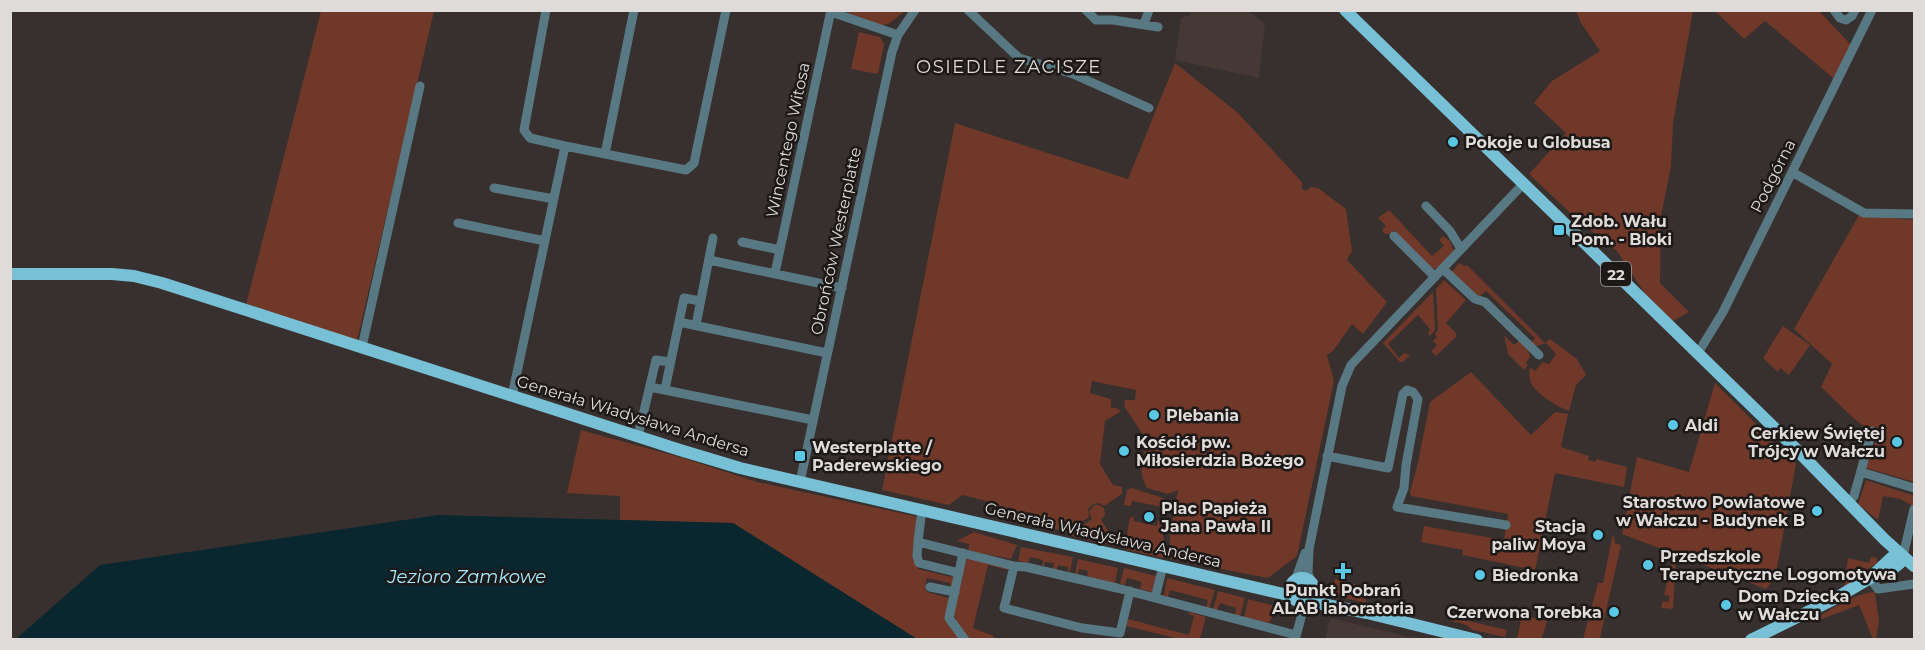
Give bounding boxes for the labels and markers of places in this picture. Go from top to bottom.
place label: Pokoje u Globusa [1465,133,1611,152]
marker: Pokoje u Globusa [1446,135,1460,149]
place label: Zdob. Wału Pom. - Bloki [1571,212,1672,249]
marker: Zdob. Wału Pom. - Bloki [1552,223,1566,237]
place label: Plebania [1166,406,1239,425]
marker: Plebania [1147,408,1161,422]
place label: Aldi [1684,416,1718,435]
marker: Aldi [1666,418,1680,432]
place label: Cerkiew Świętej Trójcy w Wałczu [1748,424,1885,461]
place label: Kościół pw. Miłosierdzia Bożego [1136,433,1304,470]
marker: Cerkiew Świętej Trójcy w Wałczu [1890,435,1904,449]
place label: Westerplatte / Paderewskiego [812,438,942,475]
marker: Kościół pw. Miłosierdzia Bożego [1117,444,1131,458]
marker: Westerplatte / Paderewskiego [793,449,807,463]
place label: Starostwo Powiatowe w Wałczu - Budynek B [1616,493,1805,530]
place label: Plac Papieża Jana Pawła II [1160,499,1271,536]
marker: Starostwo Powiatowe w Wałczu - Budynek B [1810,504,1824,518]
marker: Plac Papieża Jana Pawła II [1142,510,1156,524]
place label: Stacja paliw Moya [1491,517,1586,554]
marker: Stacja paliw Moya [1591,528,1605,542]
place label: Przedszkole Terapeutyczne Logomotywa [1660,547,1897,584]
marker: Przedszkole Terapeutyczne Logomotywa [1641,558,1655,572]
marker: Punkt Pobrań ALAB laboratoria [1336,564,1350,578]
place label: Biedronka [1492,566,1579,585]
marker: Biedronka [1473,568,1487,582]
place label: Punkt Pobrań ALAB laboratoria [1271,581,1414,618]
place label: Dom Dziecka w Wałczu [1738,587,1849,624]
marker: Dom Dziecka w Wałczu [1719,598,1733,612]
place label: Czerwona Torebka [1447,603,1602,622]
marker: Czerwona Torebka [1607,605,1621,619]

